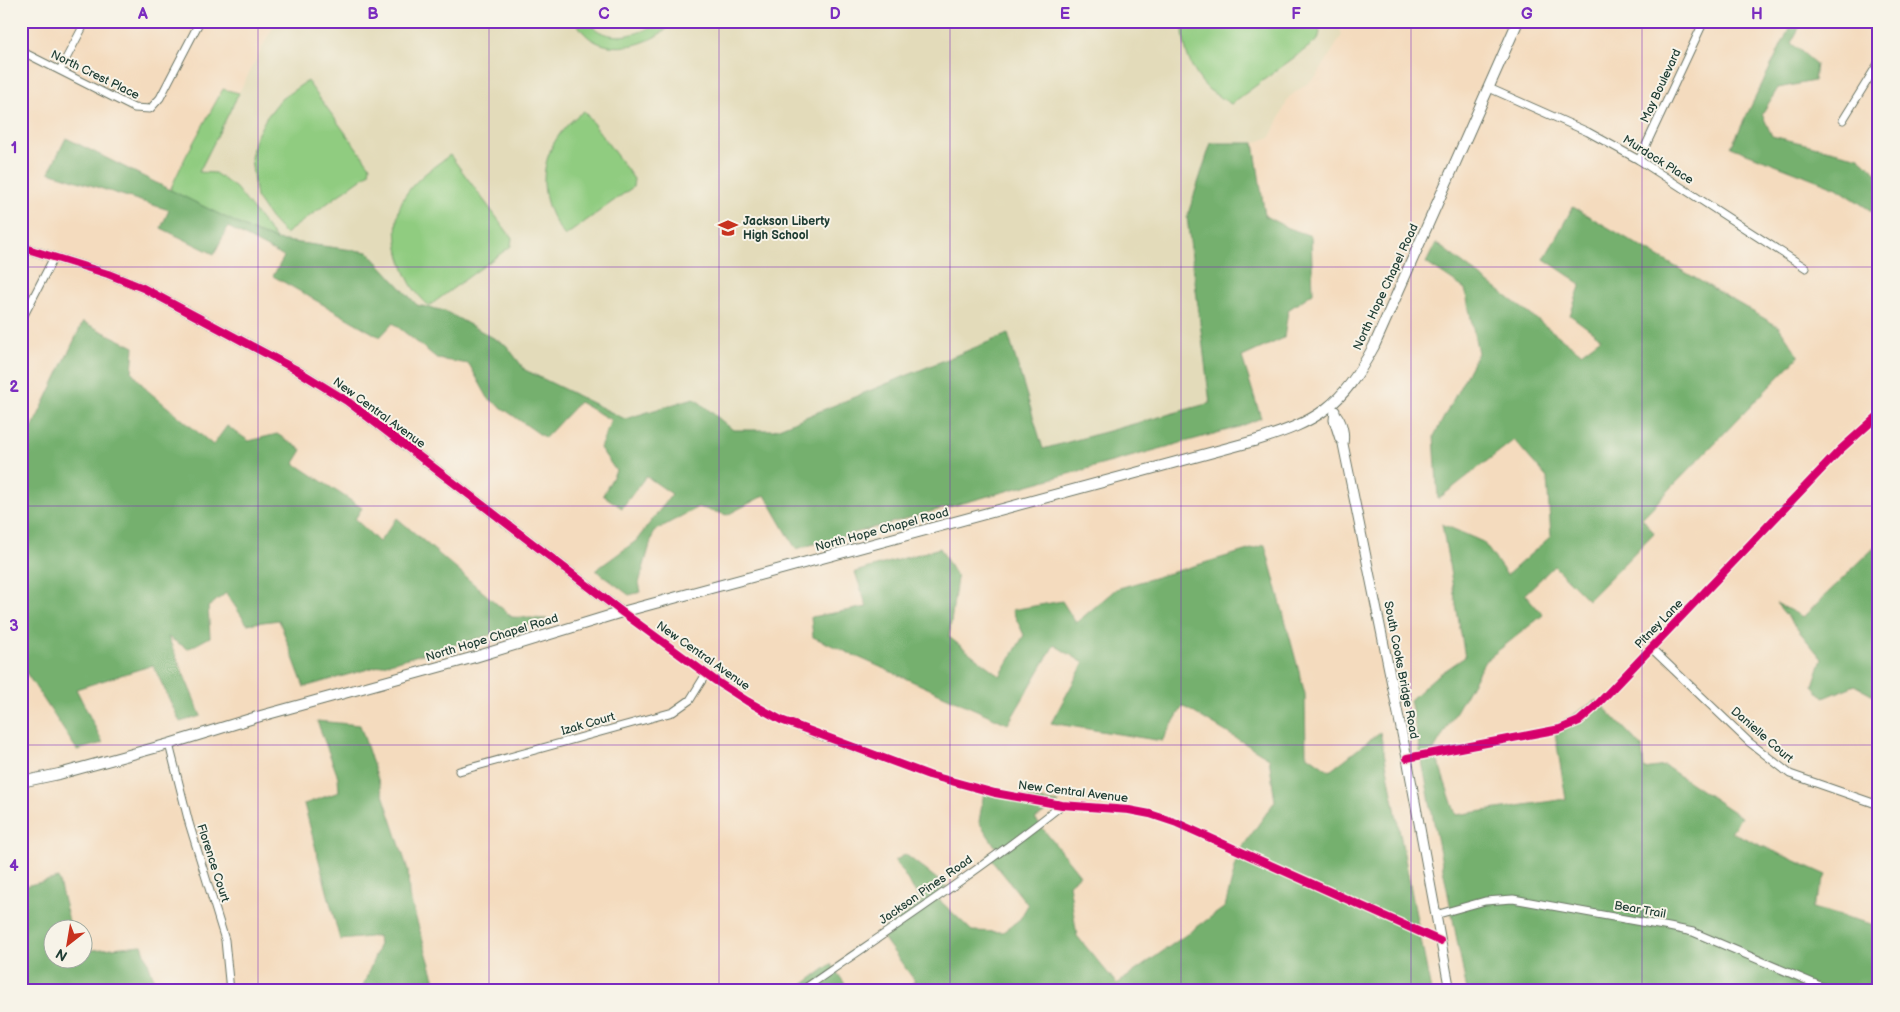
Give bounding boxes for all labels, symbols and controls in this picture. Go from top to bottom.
text: A [137,5,148,24]
text: B [367,5,379,24]
text: C [598,5,610,24]
text: D [829,5,841,24]
text: E [1060,5,1070,24]
text: F [1291,5,1301,24]
text: G [1521,5,1533,24]
text: H [1751,5,1763,24]
street label: North Crest Place [48,47,142,103]
street label: May Boulevard [1637,47,1685,125]
street label: Murdock Place [1620,132,1696,188]
text: 1 [11,139,17,158]
place label: Jackson Liberty High School [743,214,830,243]
school or university icon: Jackson Liberty High School [717,217,739,239]
street label: North Hope Chapel Road [1350,221,1422,353]
street label: New Central Avenue [330,374,428,452]
text: 2 [9,378,19,397]
street label: North Hope Chapel Road [814,505,951,555]
street label: Pitney Lane [1632,596,1686,652]
street label: South Cooks Bridge Road [1380,600,1422,740]
street label: North Hope Chapel Road [424,611,560,665]
text: 3 [9,617,19,636]
street label: New Central Avenue [653,618,753,694]
street label: Danielle Court [1728,704,1796,766]
street label: Izak Court [559,709,617,739]
street label: New Central Avenue [1017,778,1129,806]
street label: Florence Court [193,822,233,904]
street label: Jackson Pines Road [877,852,976,928]
text: 4 [9,857,19,876]
street label: Bear Trail [1613,898,1667,922]
north arrow [42,920,92,970]
text: N [53,945,70,965]

